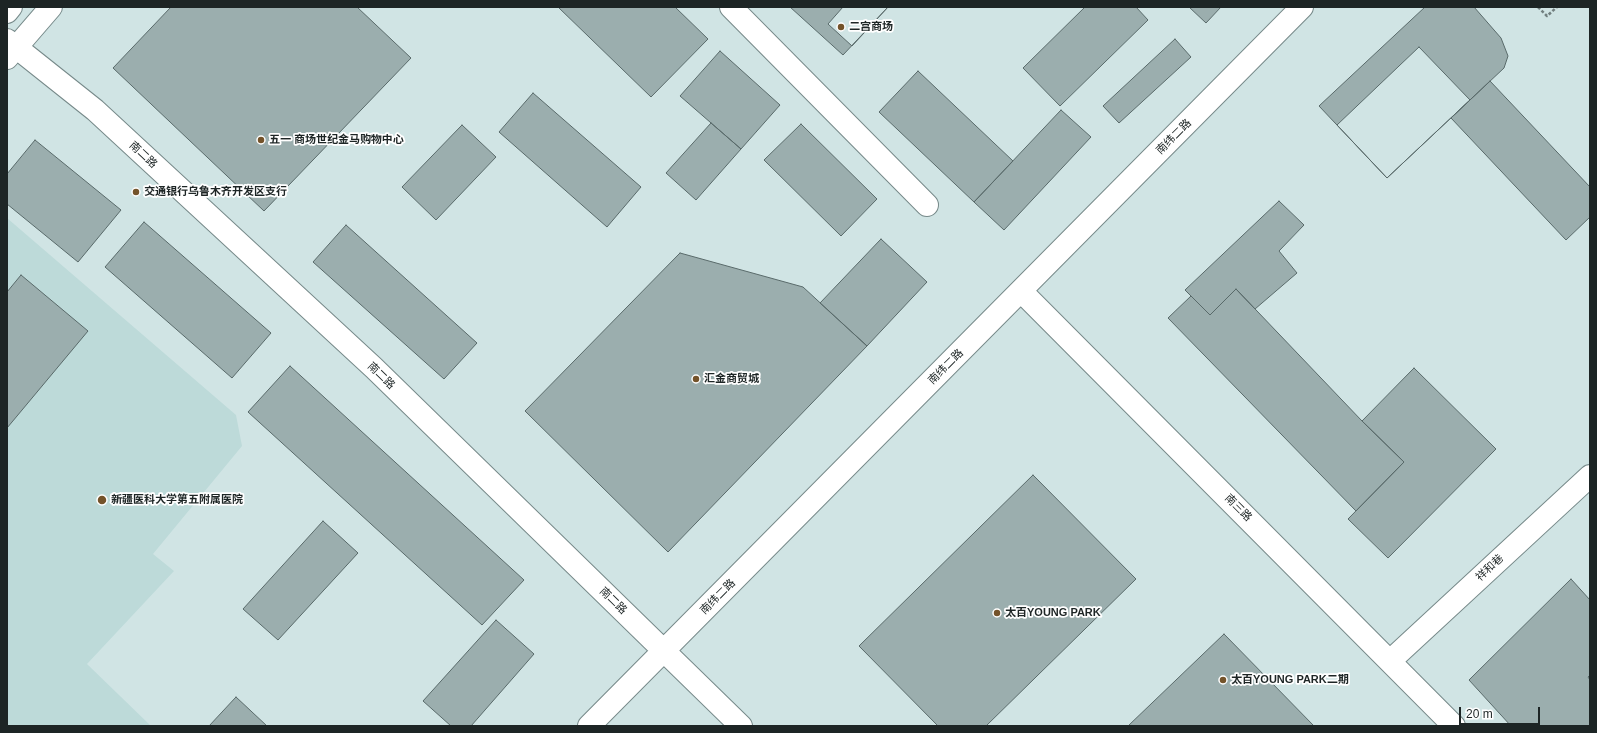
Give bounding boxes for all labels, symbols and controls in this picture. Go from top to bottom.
place label: 二宫商场 [849,20,893,34]
marker: 二宫商场 [836,22,846,32]
street label: 南纬二路 [1154,117,1194,157]
place label: 五一 商场世纪金马购物中心 [269,133,404,147]
marker: 五一 商场世纪金马购物中心 [256,135,266,145]
street label: 南二路 [126,139,160,171]
place label: 交通银行乌鲁木齐开发区支行 [144,185,287,199]
marker: 交通银行乌鲁木齐开发区支行 [131,187,141,197]
street label: 南纬二路 [926,347,966,387]
street label: 南二路 [365,360,397,392]
place label: 汇金商贸城 [704,372,759,386]
marker: 汇金商贸城 [691,374,701,384]
street label: 南三路 [1222,492,1254,524]
place label: 新疆医科大学第五附属医院 [111,493,243,507]
marker: 新疆医科大学第五附属医院 [96,494,108,506]
street label: 祥和巷 [1473,552,1507,584]
street label: 南纬二路 [698,577,738,617]
street label: 南二路 [597,585,629,617]
place label: 太百YOUNG PARK [1005,606,1101,620]
marker: 太百YOUNG PARK [992,608,1002,618]
place label: 太百YOUNG PARK二期 [1231,673,1349,687]
marker: 太百YOUNG PARK二期 [1218,675,1228,685]
scale bar [1461,699,1542,725]
text: 20 m [1466,707,1493,721]

